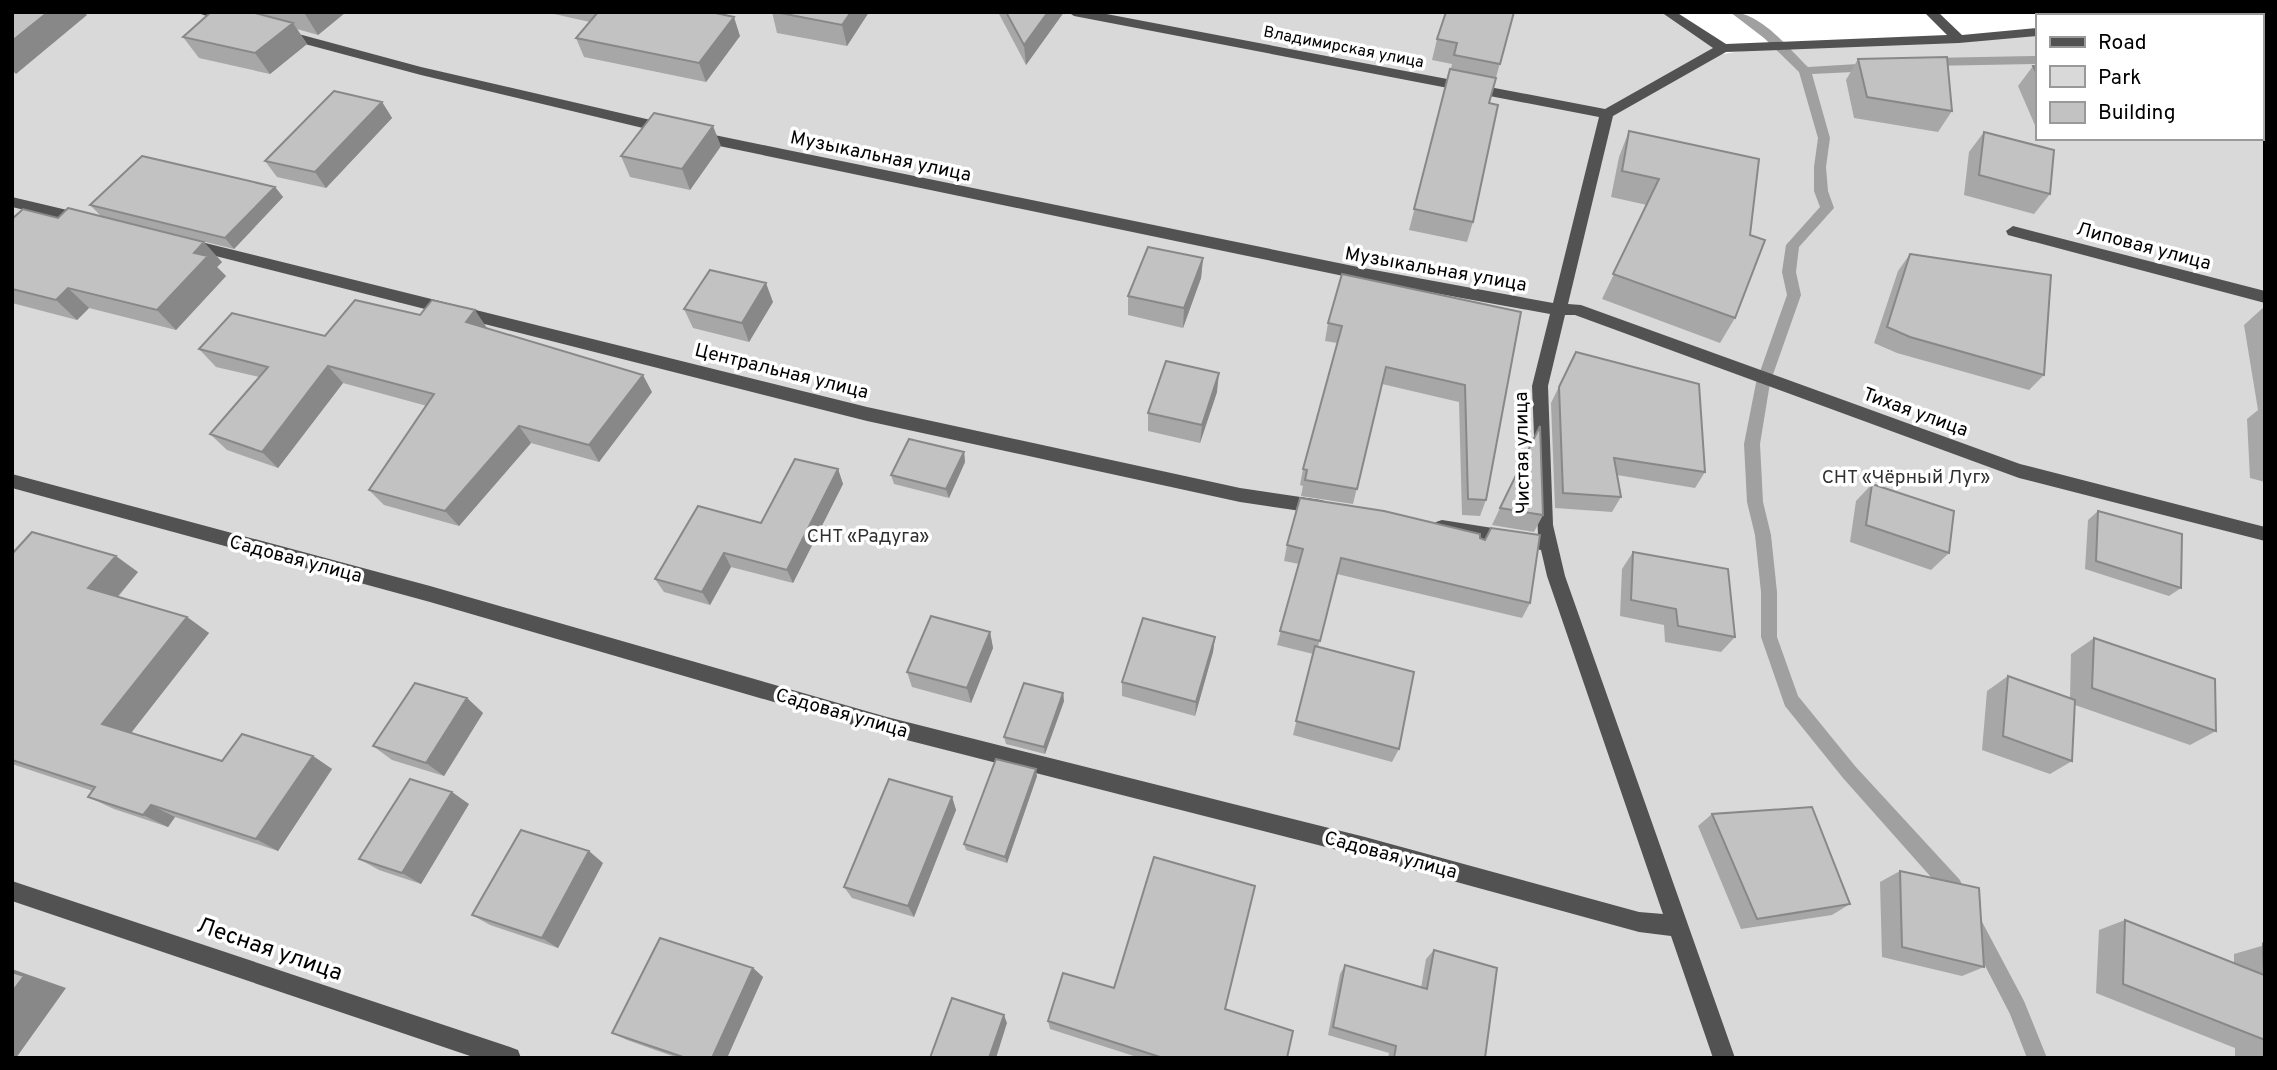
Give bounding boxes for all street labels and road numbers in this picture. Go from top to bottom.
street label: Владимирская улица [1262,23,1426,73]
street label: Музыкальная улица [788,126,973,188]
street label: Липовая улица [2074,217,2213,276]
street label: Музыкальная улица [1343,242,1529,298]
street label: Центральная улица [692,339,871,405]
street label: Тихая улица [1859,383,1971,443]
street label: Чистая улица [1510,392,1536,514]
street label: Садовая улица [227,531,364,589]
street label: Садовая улица [773,684,910,744]
street label: Садовая улица [1322,827,1459,885]
street label: Лесная улица [192,912,346,989]

